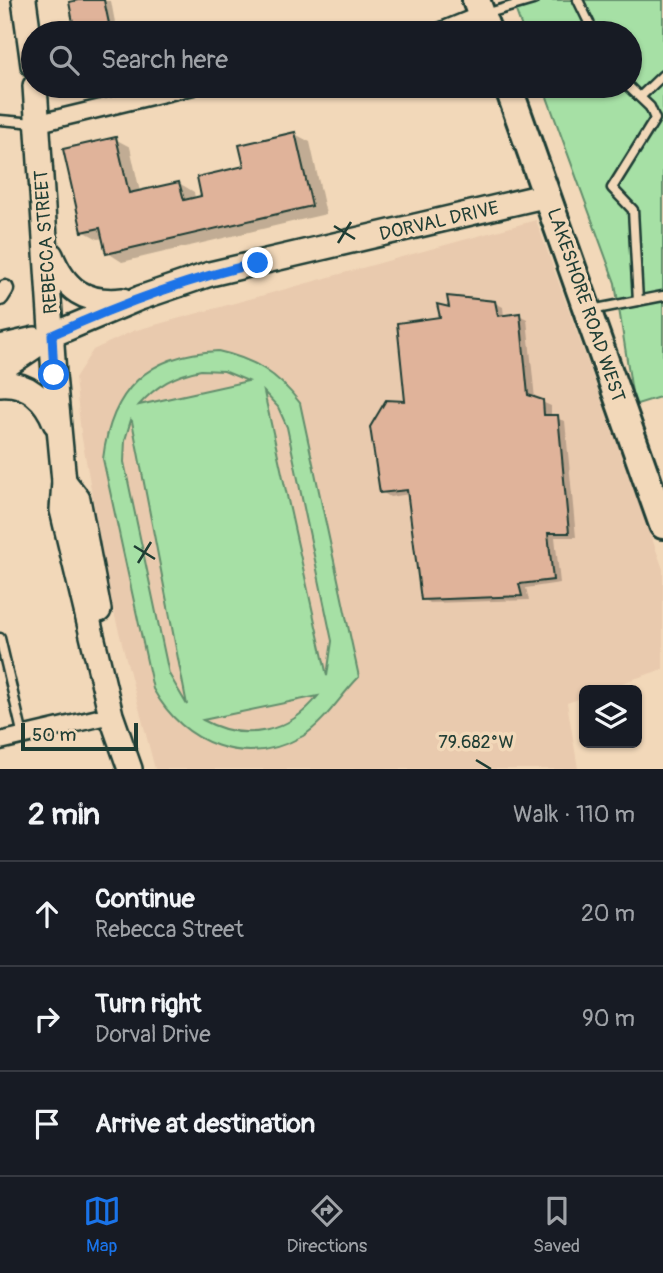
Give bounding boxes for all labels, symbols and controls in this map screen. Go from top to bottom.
search box [21,21,642,98]
icon: search [45,41,83,79]
text: Search here [101,44,228,76]
street label: REBECCA STREET [29,169,63,315]
street label: DORVAL DRIVE [377,196,501,246]
street label: LAKESHORE ROAD WEST [541,205,631,405]
route end [242,247,273,278]
route start [38,359,69,390]
map controls [579,685,642,748]
button: layers [579,685,642,748]
scale bar [21,720,138,752]
text: 50 m [32,723,76,747]
text: 79.682°W [438,731,514,754]
text: 2 min [28,796,100,833]
text: Walk · 110 m [513,800,635,829]
text: Continue [95,883,195,915]
icon: ahead [28,895,66,933]
text: 20 m [581,899,635,928]
text: Rebecca Street [95,915,244,944]
text: Turn right [95,988,201,1020]
icon: right [28,1000,66,1038]
text: 90 m [582,1004,635,1033]
text: Dorval Drive [95,1020,211,1049]
icon: arrive [28,1105,66,1143]
text: Arrive at destination [95,1108,315,1140]
tab: Map [83,1192,121,1258]
tab: Directions [287,1192,367,1258]
tab: Saved [533,1192,580,1258]

